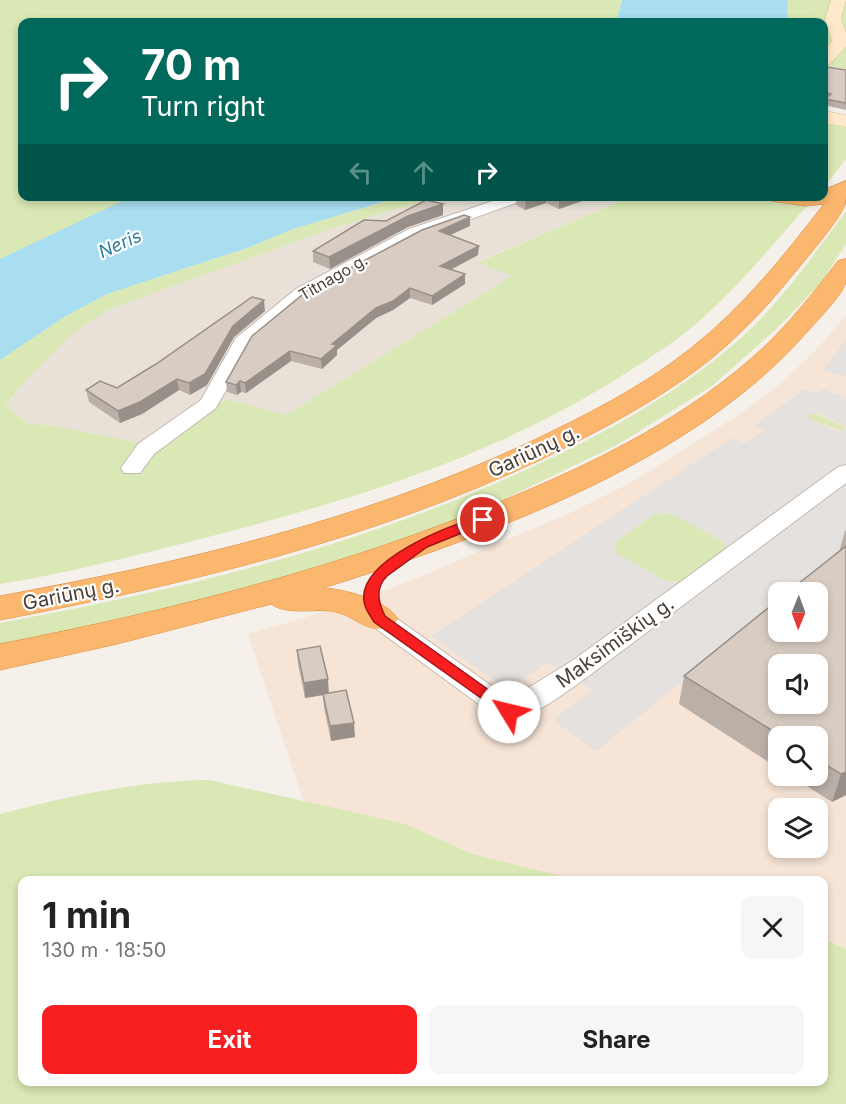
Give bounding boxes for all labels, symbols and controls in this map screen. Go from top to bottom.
text: 70 m [141,39,241,90]
icon: right [42,42,120,120]
text: Turn right [141,90,265,123]
icon: left [344,156,377,189]
icon: ahead [407,156,440,189]
icon: right [470,156,503,189]
water label: Neris [95,225,145,262]
street label: Titnago g. [295,249,371,305]
street label: Gariūnų g. [485,419,583,483]
pin [457,494,508,545]
icon: arrive [466,503,499,536]
street label: Gariūnų g. [21,573,121,615]
north arrow [768,582,828,642]
map controls [768,582,828,858]
street label: Maksimiškių g. [551,591,679,693]
button: sound [768,654,828,714]
position arrow [477,680,541,744]
button: search [768,726,828,786]
button: layers [768,798,828,858]
text: 1 min [42,893,131,937]
button: close [741,896,804,959]
text: 130 m · 18:50 [42,938,166,962]
button: Exit [42,1005,417,1074]
button: Share [429,1005,804,1074]

